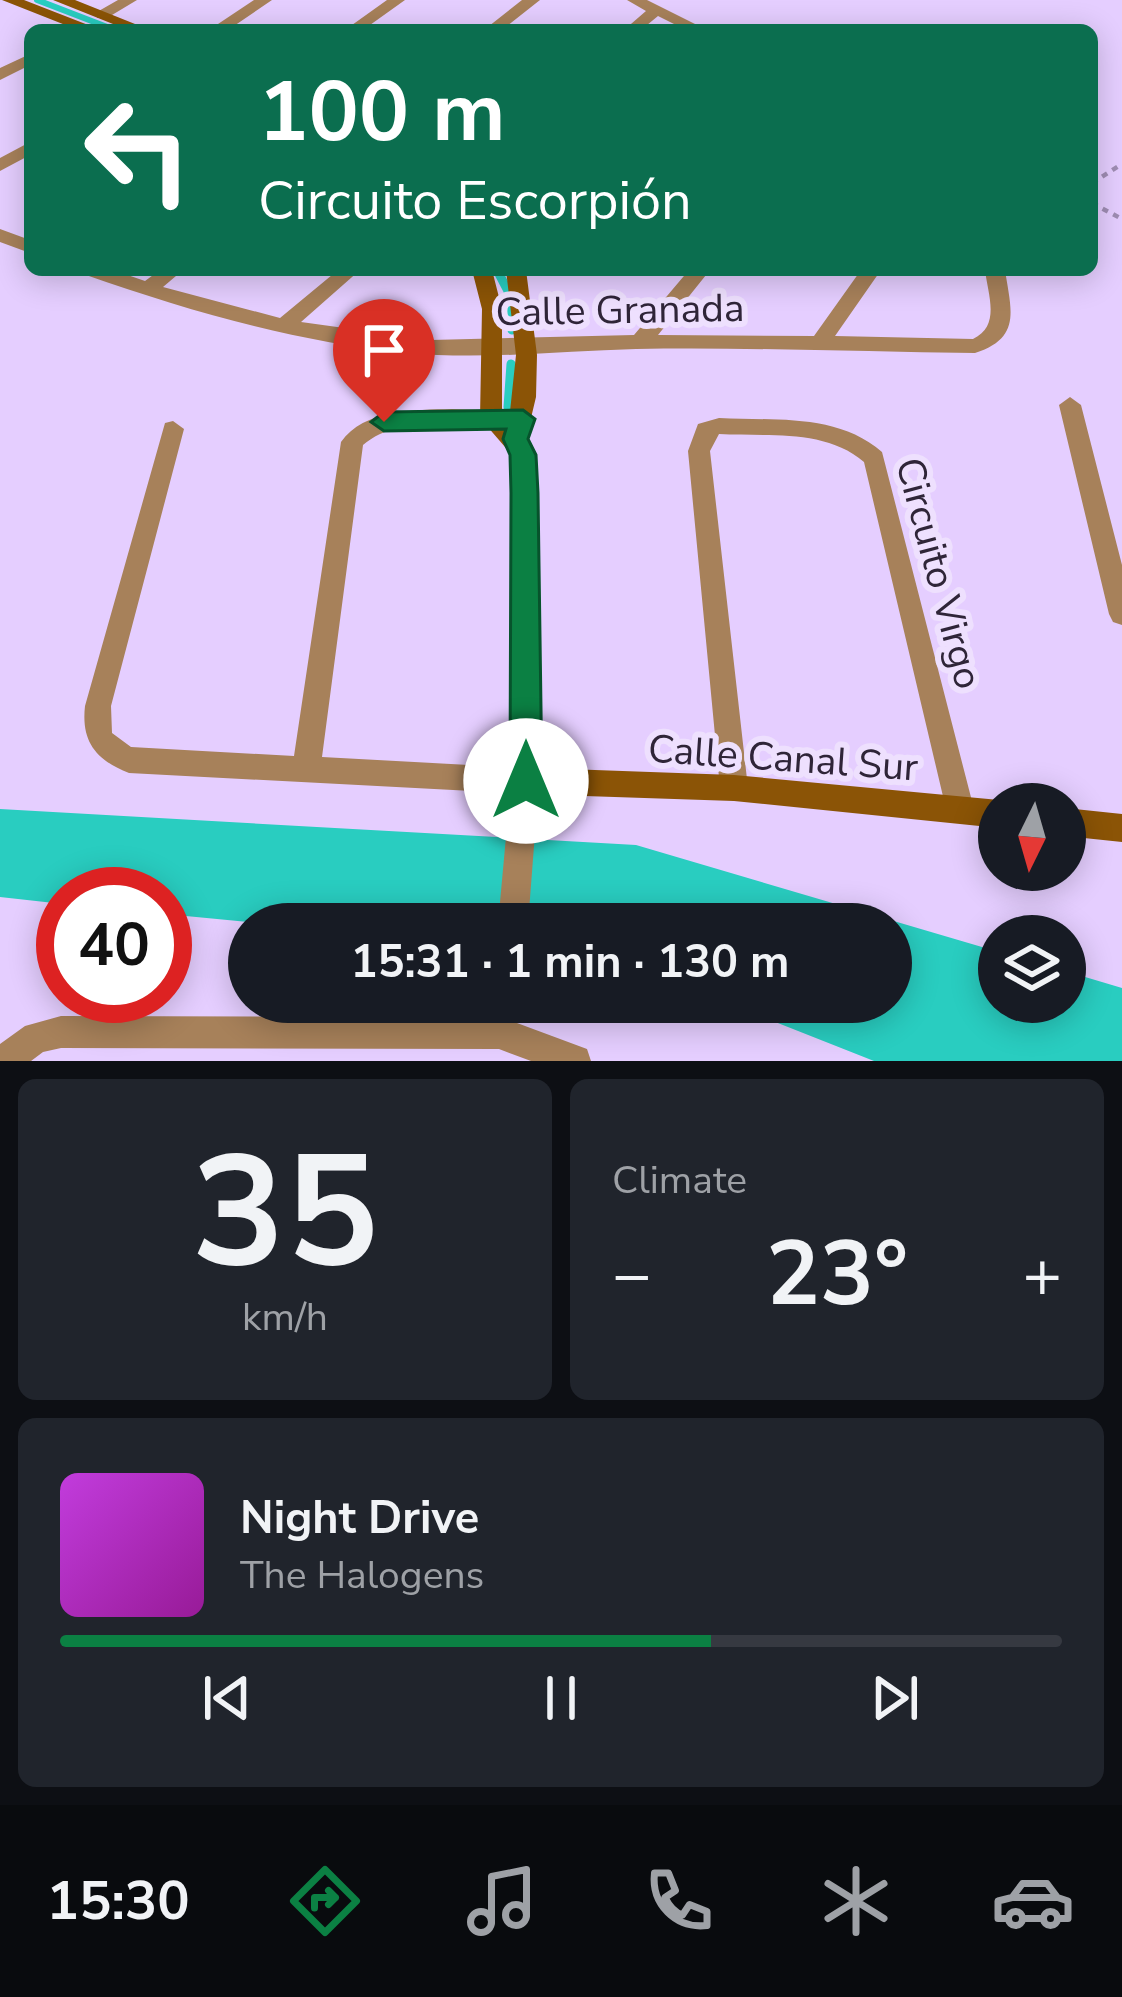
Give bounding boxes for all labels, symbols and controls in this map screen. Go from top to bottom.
text: 100 m [258,55,506,170]
icon: left [60,72,216,228]
text: Circuito Escorpión [258,164,692,238]
street label: Calle Granada [495,282,745,339]
pin [333,299,435,422]
icon: arrive [351,317,417,383]
street label: Circuito Virgo [882,452,995,695]
position arrow [463,718,589,844]
street label: Calle Canal Sur [646,723,920,794]
north arrow [978,783,1086,891]
map controls [978,783,1086,1023]
speed limit sign: 40 [36,867,192,1023]
button: layers [978,915,1086,1023]
text: 15:31 · 1 min · 130 m [350,932,790,993]
text: 35 [191,1106,379,1319]
text: Climate [612,1154,747,1207]
text: 23° [766,1213,908,1336]
text: − [612,1230,652,1320]
text: + [1022,1230,1062,1320]
text: km/h [242,1291,328,1344]
text: Night Drive [240,1488,479,1549]
text: The Halogens [240,1549,484,1602]
icon: previous [194,1665,260,1731]
icon: pause [528,1665,594,1731]
icon: next [862,1665,928,1731]
icon: directions [283,1859,367,1943]
icon: music [460,1859,544,1943]
icon: phone [637,1859,721,1943]
icon: climate [814,1859,898,1943]
icon: car [991,1859,1075,1943]
text: 15:30 [47,1864,190,1938]

